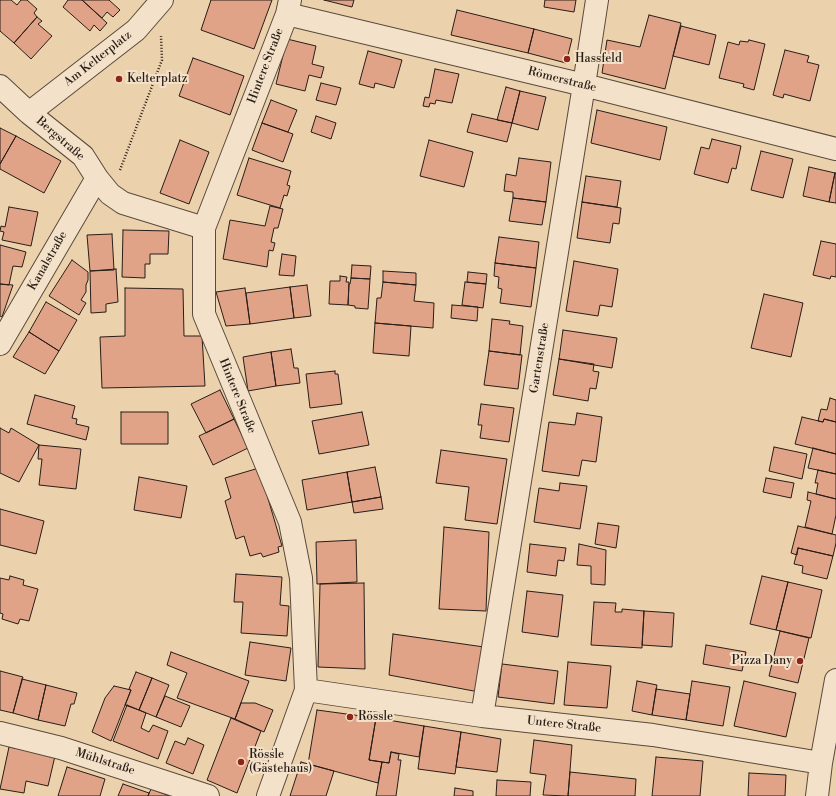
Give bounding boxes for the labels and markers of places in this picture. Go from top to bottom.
place label: Hassfeld [575,52,622,66]
marker: Hassfeld [562,54,572,64]
place label: Kelterplatz [127,72,188,86]
marker: Kelterplatz [114,74,124,84]
place label: Pizza Dany [731,654,792,668]
marker: Pizza Dany [795,656,805,666]
place label: Rössle [358,710,393,724]
marker: Rössle [345,712,355,722]
place label: Rössle (Gästehaus) [249,748,312,776]
marker: Rössle (Gästehaus) [236,757,246,767]

